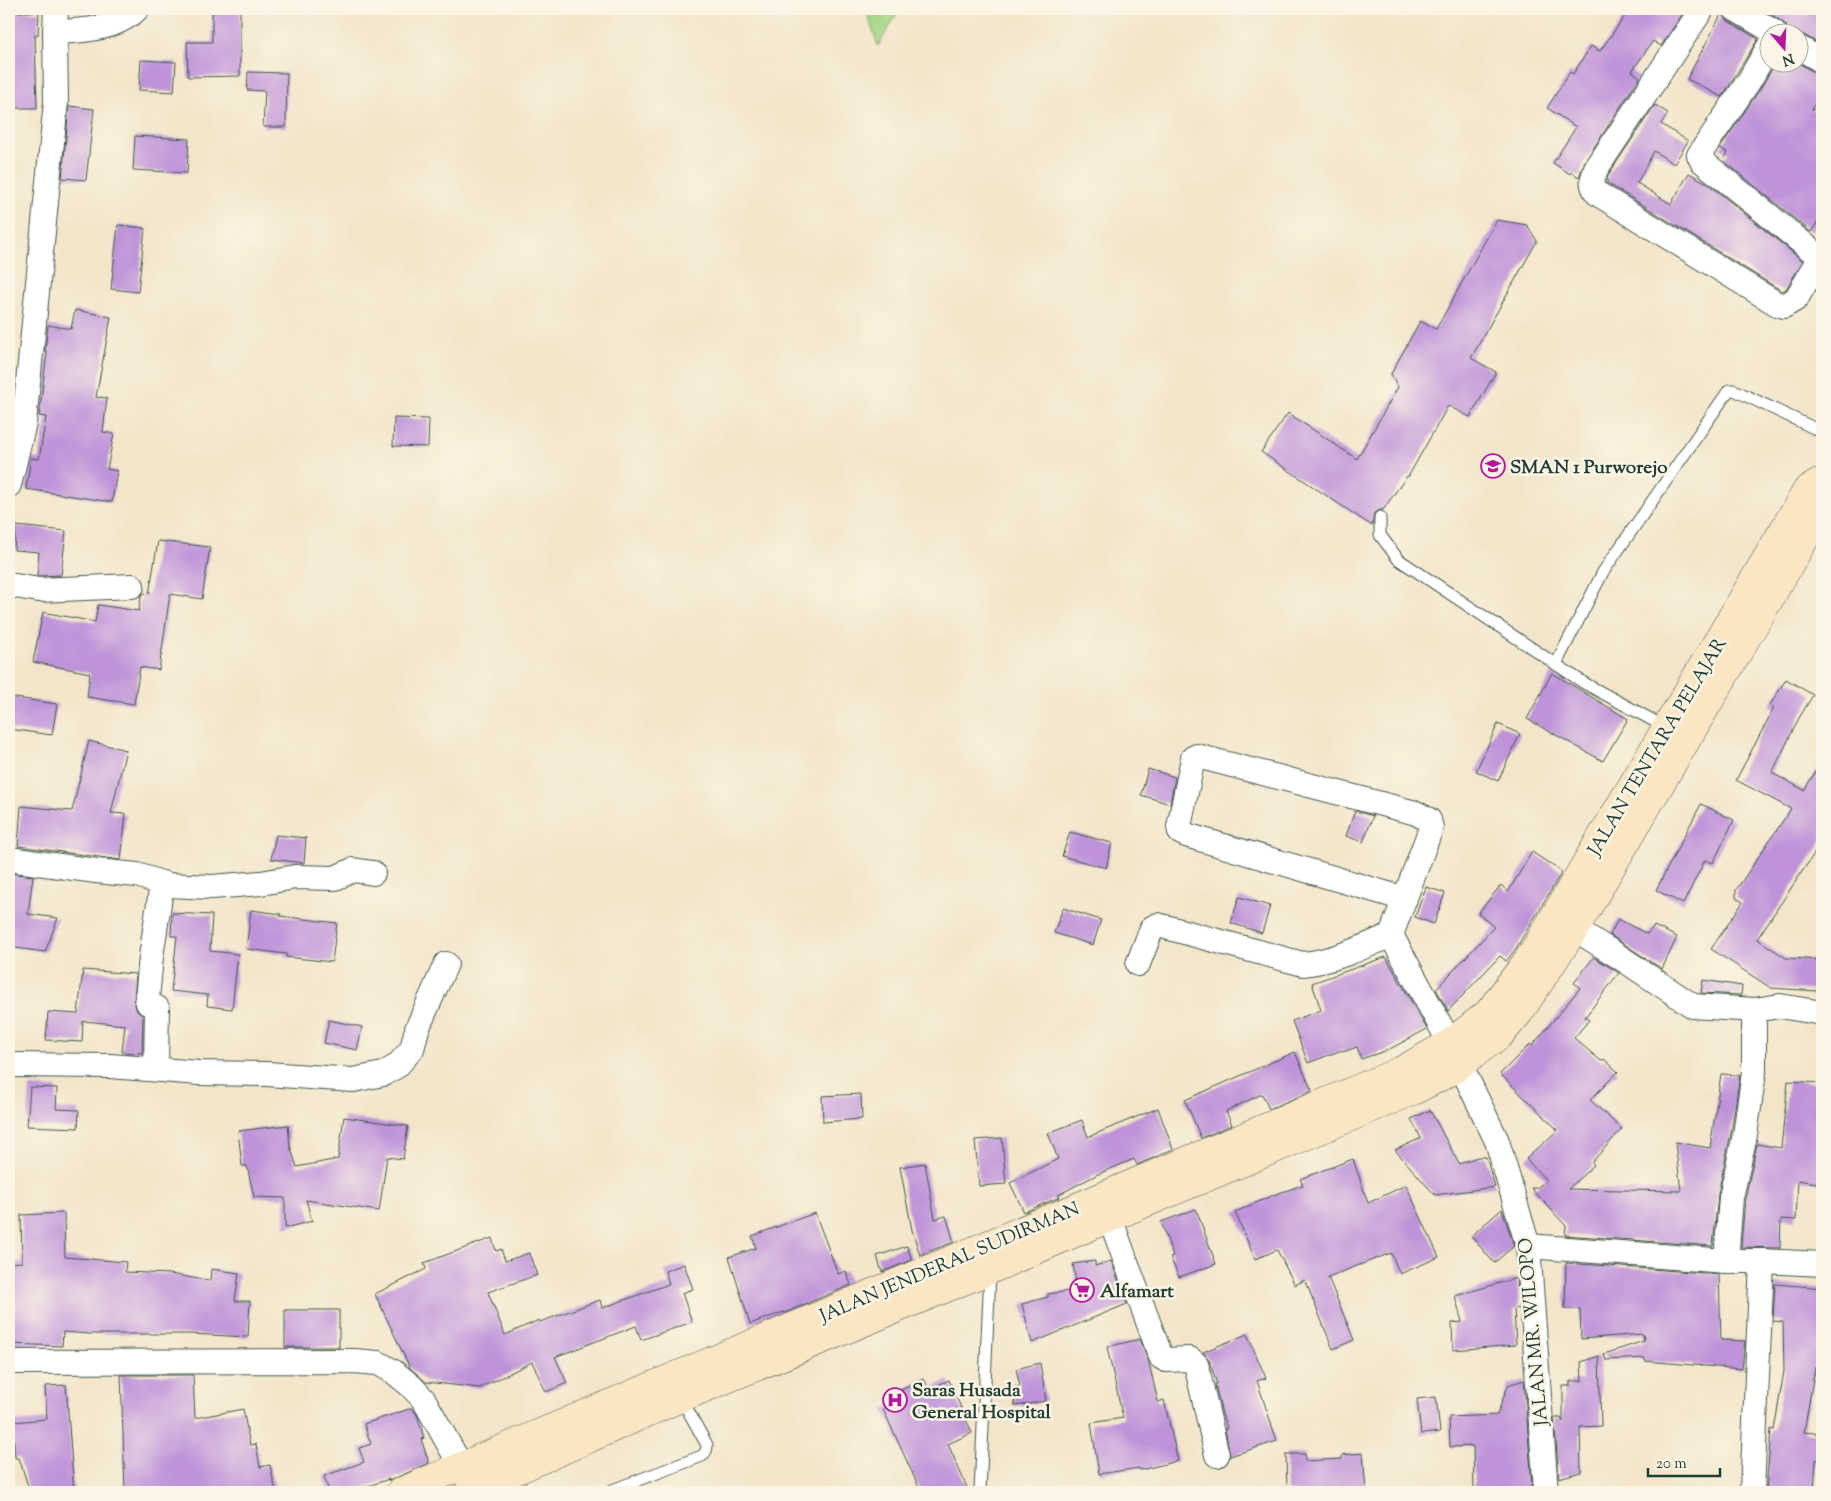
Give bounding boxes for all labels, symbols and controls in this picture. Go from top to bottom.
north arrow [1758,22,1808,72]
text: N [1779,47,1796,70]
school or university icon: SMAN 1 Purworejo [1480,453,1506,479]
place label: SMAN 1 Purworejo [1510,455,1668,482]
street label: JALAN TENTARA PELAJAR [1582,633,1734,863]
street label: JALAN JENDERAL SUDIRMAN [815,1196,1084,1331]
street label: JALAN MR. WILOPO [1513,1237,1556,1428]
supermarket icon: Alfamart [1069,1277,1095,1303]
place label: Alfamart [1100,1279,1174,1306]
place label: Saras Husada General Hospital [912,1378,1052,1427]
hospital icon: Saras Husada General Hospital [882,1387,908,1413]
scale bar [1648,1446,1721,1478]
text: 20 m [1656,1454,1687,1475]

